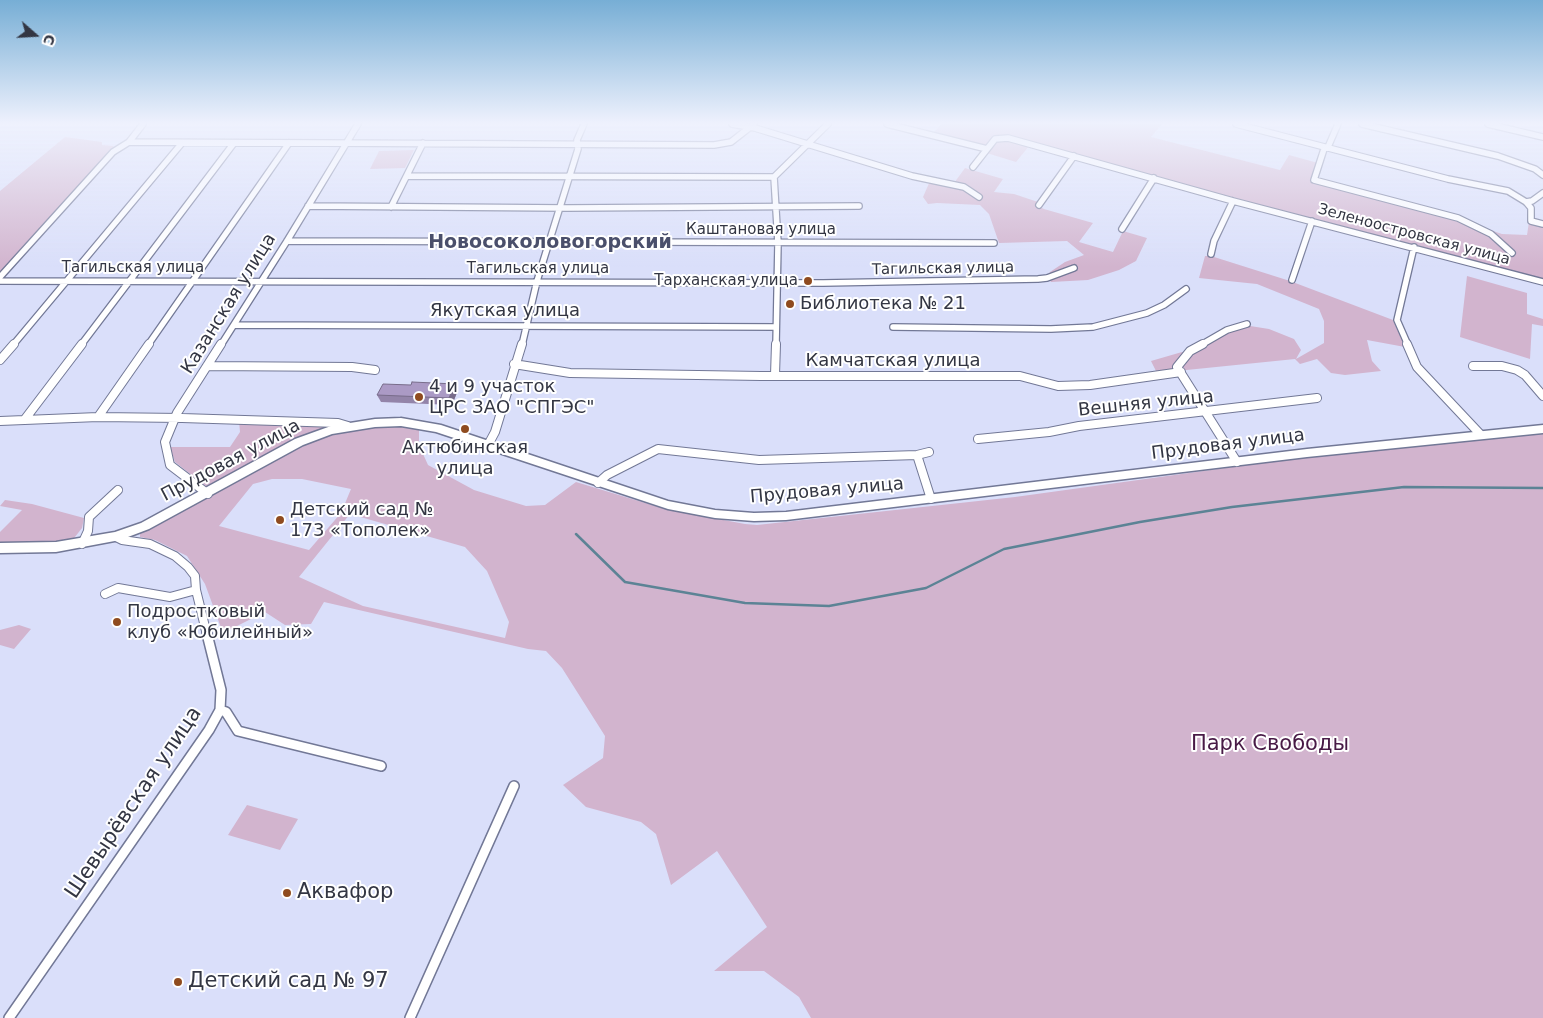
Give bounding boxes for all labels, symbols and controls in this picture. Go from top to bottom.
north arrow [10,10,60,60]
text: С [40,32,58,47]
street label: Зеленоостровская улица [1316,201,1512,269]
street label: Каштановая улица [686,221,836,239]
street label: Казанская улица [177,230,281,378]
district label: Новосоколовогорский [428,232,672,254]
street label: Тагильская улица [62,259,204,277]
street label: Тагильская улица [872,259,1014,279]
street label: Тагильская улица [467,260,609,278]
place label: Тарханская улица [654,272,798,290]
marker: Тарханская улица [802,275,814,287]
place label: Библиотека № 21 [800,293,966,315]
marker: Библиотека № 21 [784,298,796,310]
street label: Якутская улица [430,300,580,322]
street label: Камчатская улица [805,350,981,372]
place label: 4 и 9 участок ЦРС ЗАО "СПГЭС" [429,376,595,418]
street label: Вешняя улица [1077,386,1215,422]
marker: 4 и 9 участок ЦРС ЗАО "СПГЭС" [413,391,425,403]
street label: Прудовая улица [158,415,304,507]
marker: Актюбинская улица [459,423,471,435]
street label: Прудовая улица [1150,425,1306,465]
place label: Актюбинская улица [402,437,528,479]
street label: Прудовая улица [749,474,905,508]
place label: Детский сад № 173 «Тополек» [290,499,433,542]
marker: Детский сад № 173 «Тополек» [274,514,286,526]
place label: Подростковый клуб «Юбилейный» [127,601,313,644]
marker: Подростковый клуб «Юбилейный» [111,616,123,628]
street label: Шевырёвская улица [60,702,208,904]
park label: Парк Свободы [1191,732,1349,758]
place label: Аквафор [297,880,393,906]
marker: Аквафор [281,887,293,899]
place label: Детский сад № 97 [188,969,389,995]
marker: Детский сад № 97 [172,976,184,988]

